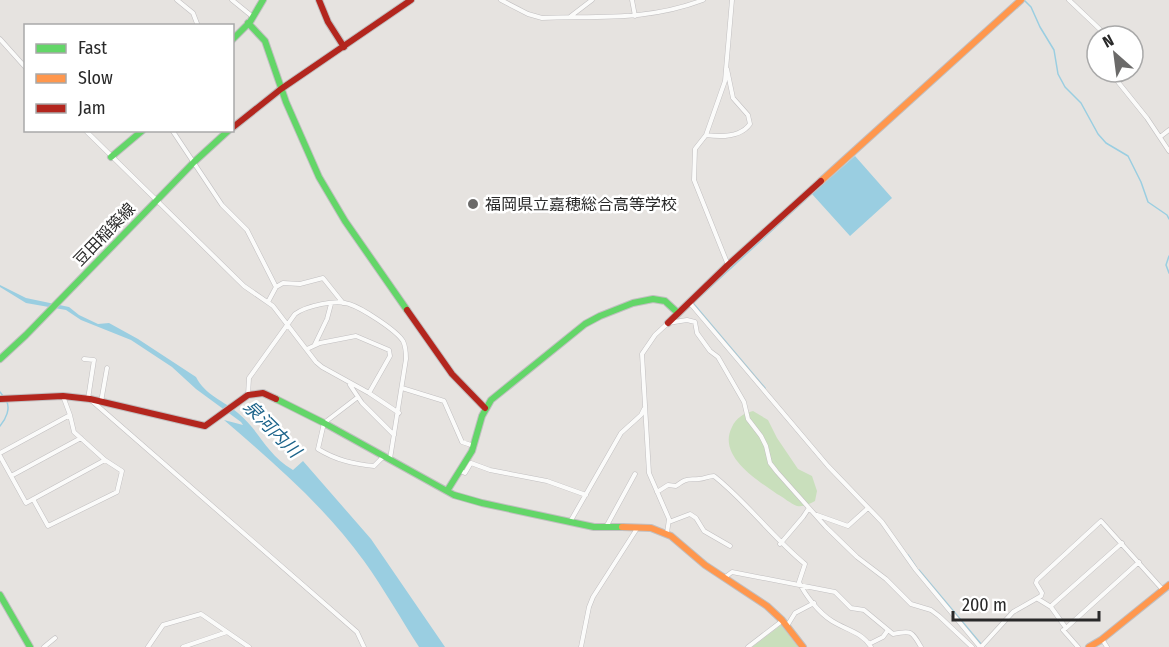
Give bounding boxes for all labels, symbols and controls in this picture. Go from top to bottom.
legend [24,24,234,132]
north arrow [1085,24,1145,84]
text: N [1099,31,1117,52]
text: Fast [78,37,107,59]
text: Slow [78,67,113,89]
text: Jam [78,97,106,119]
place label: 福岡県立嘉穂総合高等学校 [485,195,677,214]
marker: 福岡県立嘉穂総合高等学校 [466,197,480,211]
street label: 豆田稲築線 [70,199,139,270]
water label: 泉河内川 [239,396,307,464]
scale bar [953,584,1098,622]
text: 200 m [962,594,1007,616]

